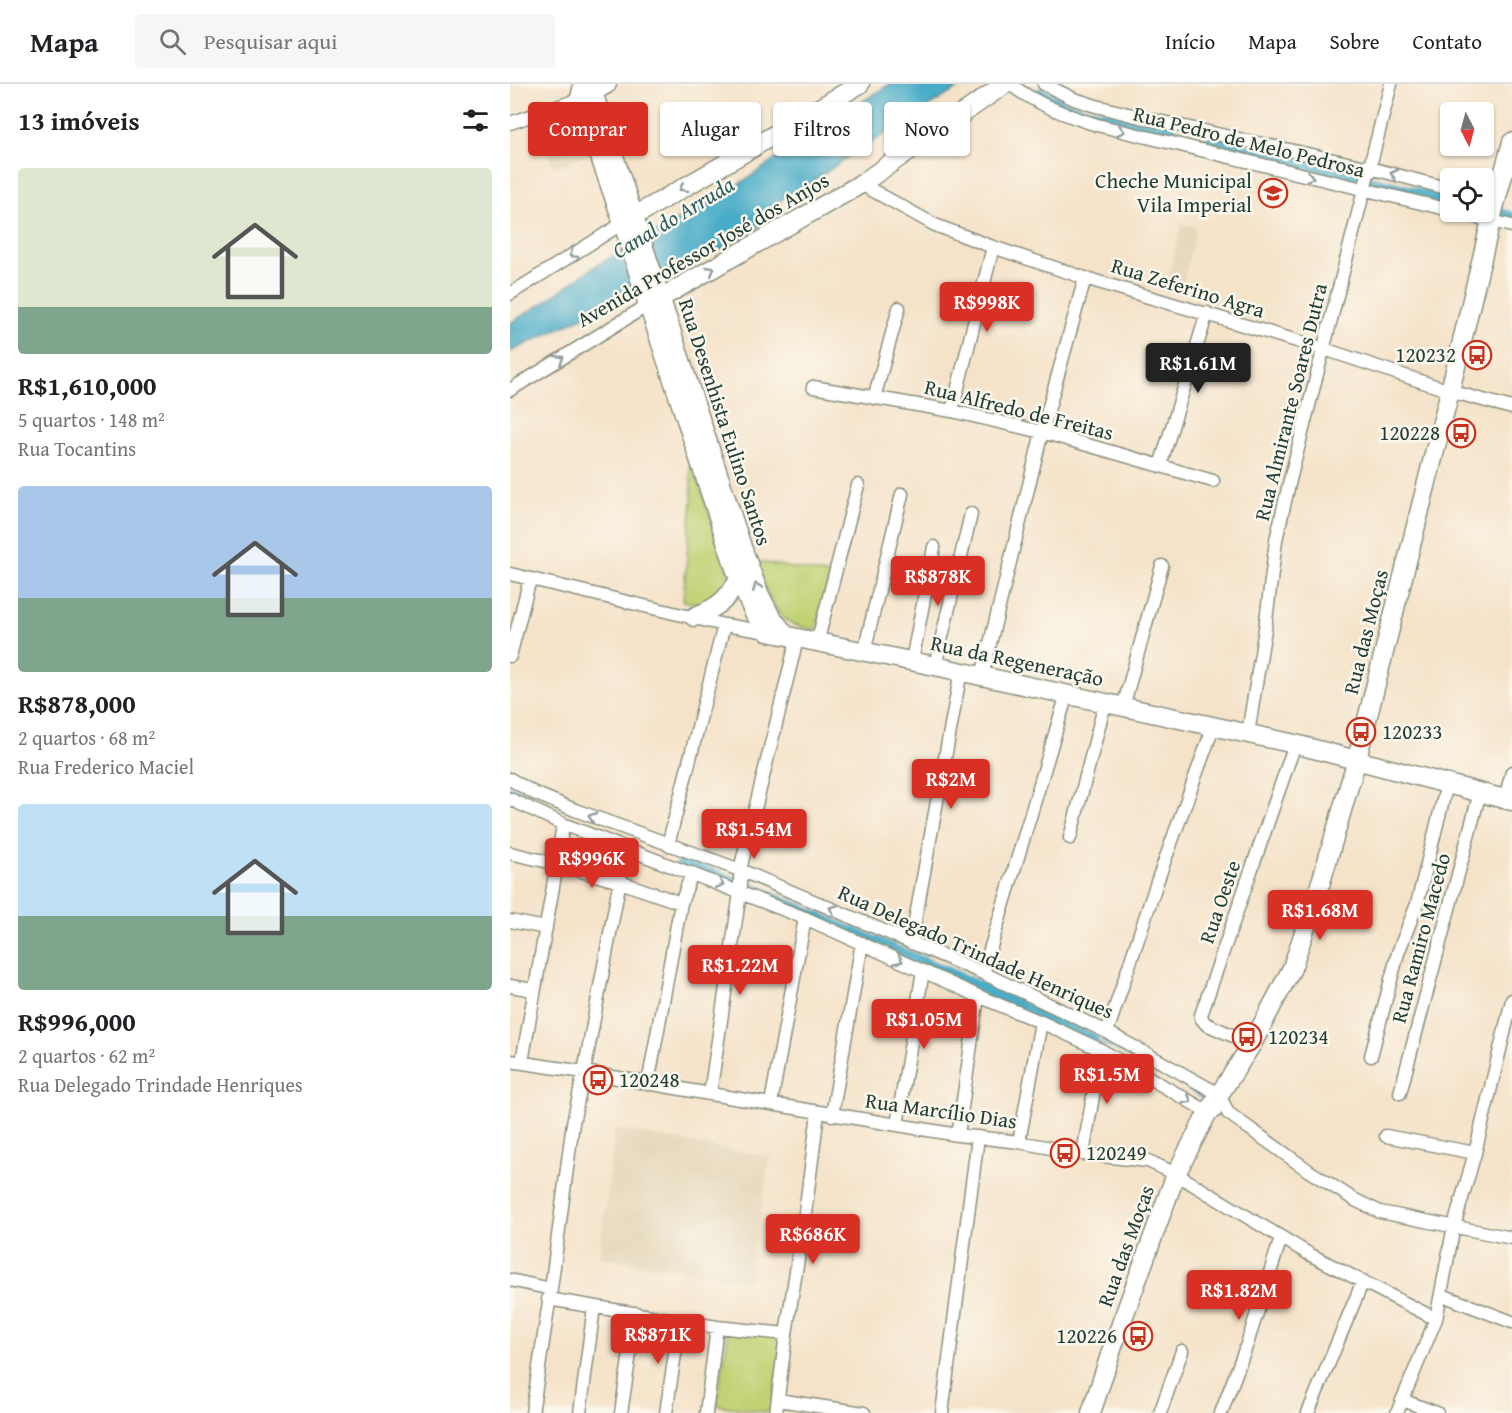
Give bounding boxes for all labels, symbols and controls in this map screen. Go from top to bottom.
search box [135,14,555,68]
text: Mapa [30,21,99,62]
icon: search [156,25,189,58]
text: Pesquisar aqui [204,25,337,57]
text: Início [1165,26,1215,57]
text: Mapa [1248,26,1297,57]
text: Sobre [1330,26,1380,57]
text: Contato [1413,26,1482,57]
street label: Rua Pedro de Melo Pedrosa [1130,98,1368,185]
text: 13 imóveis [18,101,140,140]
chip: Comprar [528,102,648,156]
chip: Alugar [660,102,761,156]
chip: Filtros [773,102,872,156]
chip: Novo [884,102,970,156]
north arrow [1440,102,1494,156]
map controls [1440,102,1494,222]
icon: filters [459,104,492,137]
one-way arrow [1116,123,1126,136]
street label: Avenida Professor José dos Anjos [571,164,835,335]
place label: Cheche Municipal Vila Imperial [1095,165,1252,220]
water label: Canal do Arruda [606,168,740,266]
button: locate [1440,168,1494,222]
one-way arrow [1305,169,1315,182]
one-way arrow [1389,169,1400,181]
school or university icon: Cheche Municipal Vila Imperial [1257,177,1289,209]
one-way arrow [679,181,689,192]
icon: home [201,207,309,315]
one-way arrow [569,246,579,258]
street label: Rua Zeferino Agra [1108,249,1269,326]
one-way arrow [705,266,715,277]
street label: Rua Almirante Soares Dutra [1246,280,1335,524]
pin: R$998K [938,282,1036,333]
text: R$998K [954,287,1020,316]
street label: Rua Desenhista Eulino Santos [671,294,780,549]
place label: 120232 [1395,339,1456,370]
bus stop icon: 120232 [1461,339,1493,371]
pin: R$1.61M [1143,343,1253,394]
text: R$1.61M [1160,348,1236,377]
one-way arrow [554,355,564,367]
text: R$1,610,000 [18,366,157,405]
street label: Rua Alfredo de Freitas [921,371,1117,448]
text: 5 quartos · 148 m² [18,405,165,434]
place label: 120228 [1379,417,1440,448]
bus stop icon: 120228 [1445,417,1477,449]
text: Rua Tocantins [18,434,136,463]
icon: home [201,525,309,633]
pin: R$878K [889,556,987,607]
text: R$878K [905,561,971,590]
street label: Rua das Moças [1335,566,1396,698]
one-way arrow [752,582,764,593]
street label: Rua da Regeneração [928,627,1106,694]
text: R$878,000 [18,684,136,723]
bus stop icon: 120233 [1345,716,1377,748]
place label: 120233 [1382,716,1443,747]
text: 2 quartos · 68 m² [18,723,155,752]
text: Rua Frederico Maciel [18,752,194,781]
pin: R$2M [915,759,987,810]
text: R$2M [926,764,976,793]
pin: R$1.54M [699,809,809,860]
one-way arrow [587,811,598,824]
text: R$1.54M [716,814,792,843]
pin: R$996K [543,838,641,889]
icon: home [201,843,309,951]
text: R$996K [559,843,625,872]
street label: Rua Ramiro Macedo [1383,849,1458,1026]
street label: Rua Oeste [1191,856,1248,948]
one-way arrow [713,877,724,889]
street label: Rua Delegado Trindade Henriques [833,877,1119,1027]
pin: R$1.68M [1265,890,1375,941]
text: R$1.68M [1282,895,1358,924]
one-way arrow [828,904,839,916]
pin: R$1.22M [685,945,795,996]
text: R$1.22M [702,950,778,979]
one-way arrow [893,953,904,965]
pin: R$1.05M [869,999,979,1050]
text: R$996,000 [18,1002,136,1041]
text: R$1.05M [886,1004,962,1033]
bus stop icon: 120234 [1231,1021,1263,1053]
place label: 120234 [1268,1021,1329,1052]
text: 2 quartos · 62 m² [18,1041,155,1070]
pin: R$1.5M [1058,1054,1156,1105]
text: R$1.5M [1074,1059,1140,1088]
bus stop icon: 120248 [582,1064,614,1096]
place label: 120248 [619,1064,680,1095]
text: Rua Delegado Trindade Henriques [18,1070,303,1099]
street label: Rua Marcílio Dias [863,1085,1019,1136]
one-way arrow [1181,1093,1192,1104]
bus stop icon: 120249 [1049,1137,1081,1169]
place label: 120249 [1086,1137,1147,1168]
street label: Rua das Moças [1089,1181,1162,1311]
pin: R$686K [764,1214,862,1265]
text: R$686K [780,1219,846,1248]
pin: R$1.82M [1184,1270,1294,1321]
text: R$1.82M [1201,1275,1277,1304]
pin: R$871K [609,1314,707,1365]
text: R$871K [625,1319,691,1348]
place label: 120226 [1056,1320,1117,1351]
bus stop icon: 120226 [1122,1320,1154,1352]

